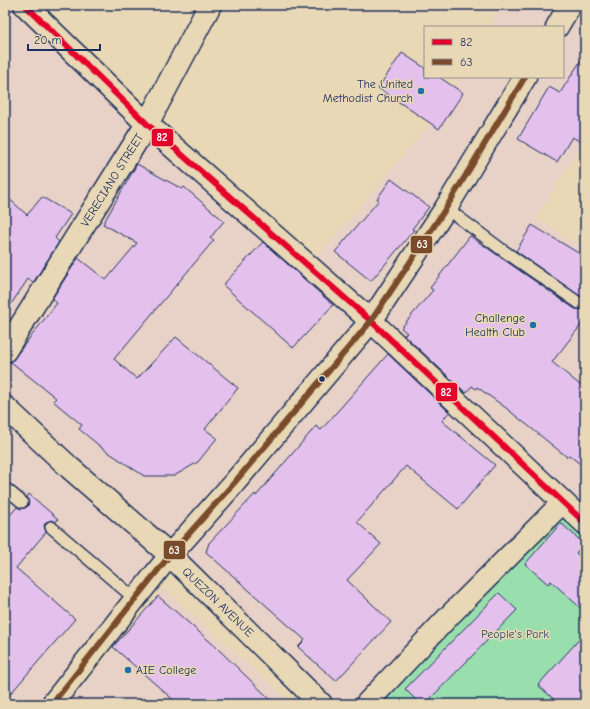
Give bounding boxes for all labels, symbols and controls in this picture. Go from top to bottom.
scale bar [28,26,100,52]
legend [424,26,564,78]
text: 20 m [34,33,62,47]
text: 82 [460,35,472,49]
text: 63 [460,55,473,69]
place label: The United Methodist Church [323,77,413,105]
marker: The United Methodist Church [416,86,426,96]
line badge: 82 [151,128,174,147]
street label: VERECIANO STREET [78,130,147,229]
text: 82 [156,131,168,144]
line badge: 63 [410,235,433,254]
text: 63 [416,238,428,251]
place label: Challenge Health Club [465,311,525,339]
marker: Challenge Health Club [528,320,538,330]
unlabelled marker [317,374,327,384]
line badge: 82 [435,382,458,402]
text: 82 [440,386,452,399]
line badge: 63 [163,540,186,560]
text: 63 [168,544,180,557]
street label: QUEZON AVENUE [179,564,257,640]
park label: People's Park [481,627,549,641]
place label: AIE College [136,663,196,677]
marker: AIE College [123,665,133,675]

